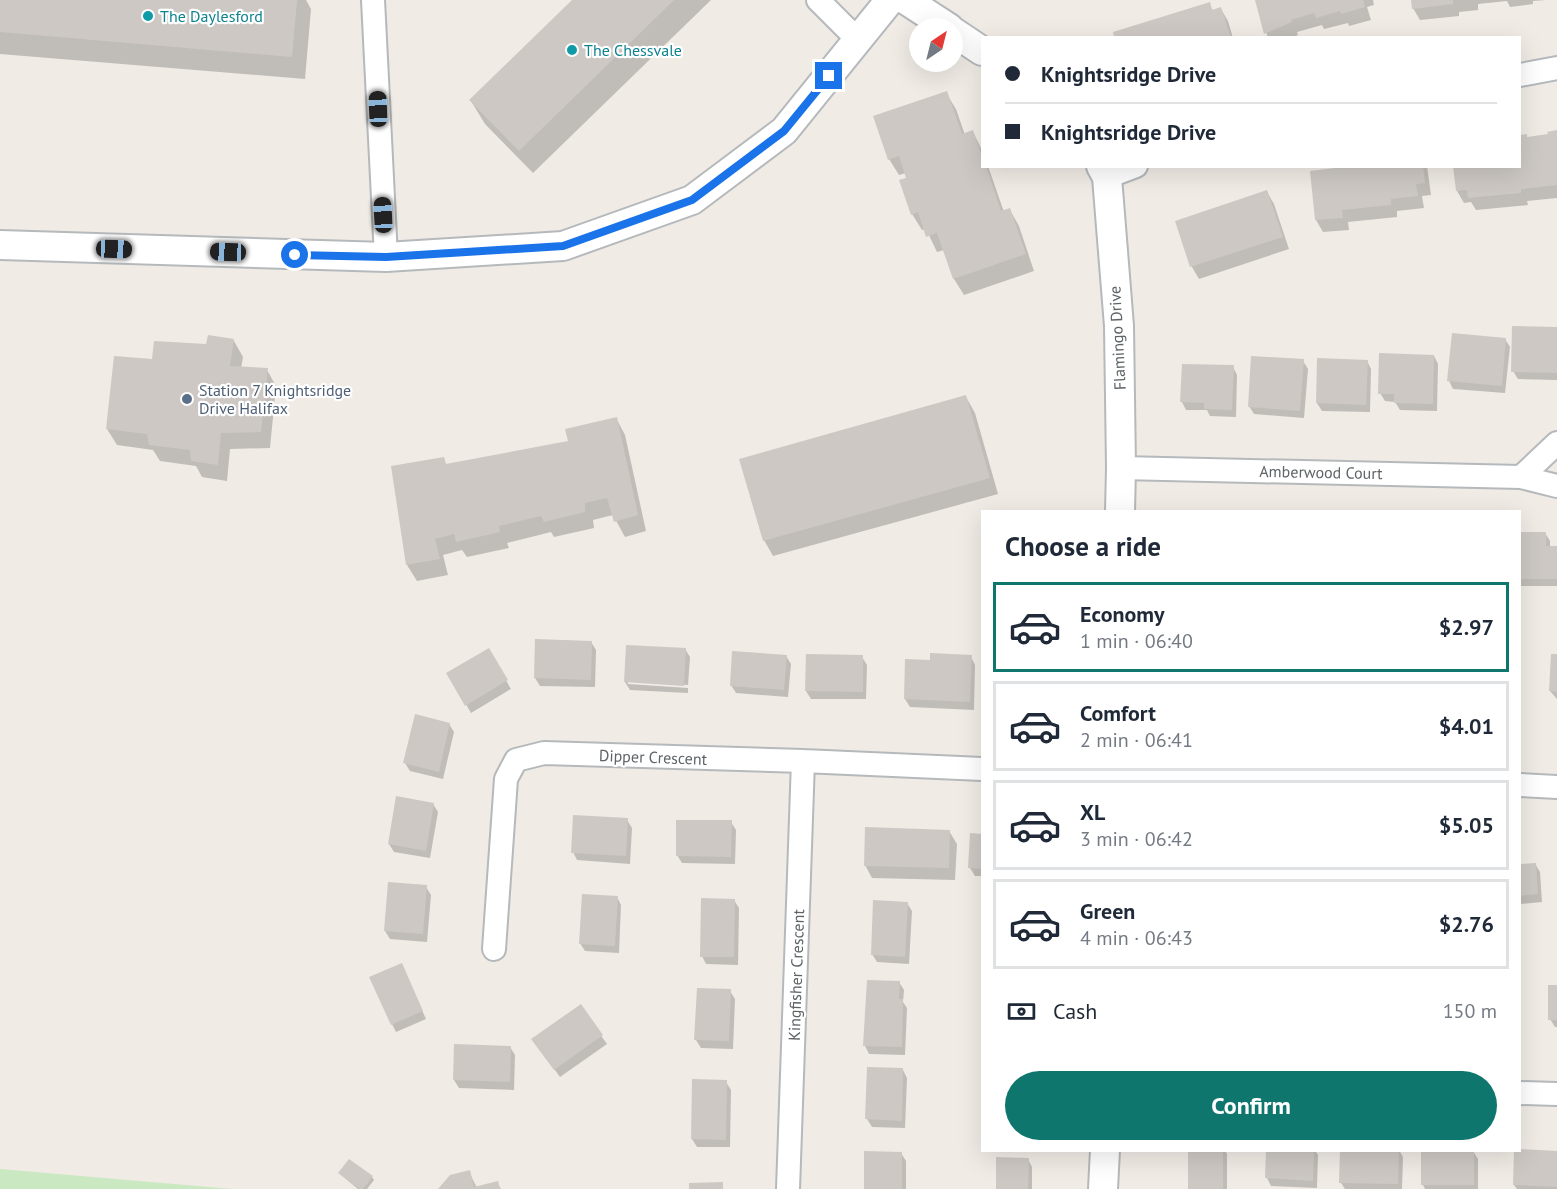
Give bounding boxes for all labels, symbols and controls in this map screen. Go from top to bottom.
place label: The Daylesford [160,6,263,26]
marker: The Daylesford [141,9,155,23]
north arrow [909,18,963,72]
map controls [909,18,963,72]
place label: The Chessvale [584,40,682,60]
marker: The Chessvale [565,43,579,57]
text: Knightsridge Drive [1041,60,1216,88]
route end [815,62,842,89]
car [368,91,388,127]
text: Knightsridge Drive [1041,118,1216,146]
car [373,197,393,233]
car [96,239,132,259]
route start [281,241,308,268]
car [210,242,246,262]
street label: Flamingo Drive [1104,285,1130,391]
place label: Station 7 Knightsridge Drive Halifax [199,380,351,418]
marker: Station 7 Knightsridge Drive Halifax [180,392,194,406]
street label: Amberwood Court [1259,461,1383,483]
text: Choose a ride [1005,529,1161,563]
icon: car [1008,600,1062,654]
text: Economy [1080,600,1164,628]
text: $2.97 [1439,613,1494,641]
text: 1 min · 06:40 [1080,628,1193,654]
icon: car [1008,699,1062,753]
text: Comfort [1080,699,1156,727]
text: $4.01 [1439,712,1494,740]
text: 2 min · 06:41 [1080,727,1193,753]
street label: Dipper Crescent [599,745,708,769]
icon: car [1008,798,1062,852]
text: XL [1080,798,1105,826]
text: $5.05 [1439,811,1494,839]
text: 3 min · 06:42 [1080,826,1193,852]
icon: car [1008,897,1062,951]
text: Green [1080,897,1135,925]
street label: Kingfisher Crescent [784,908,808,1041]
text: $2.76 [1439,910,1494,938]
text: 4 min · 06:43 [1080,925,1193,951]
icon: cash [1005,995,1038,1028]
text: Cash [1053,997,1097,1025]
text: 150 m [1443,998,1497,1024]
button: Confirm [1005,1071,1497,1140]

